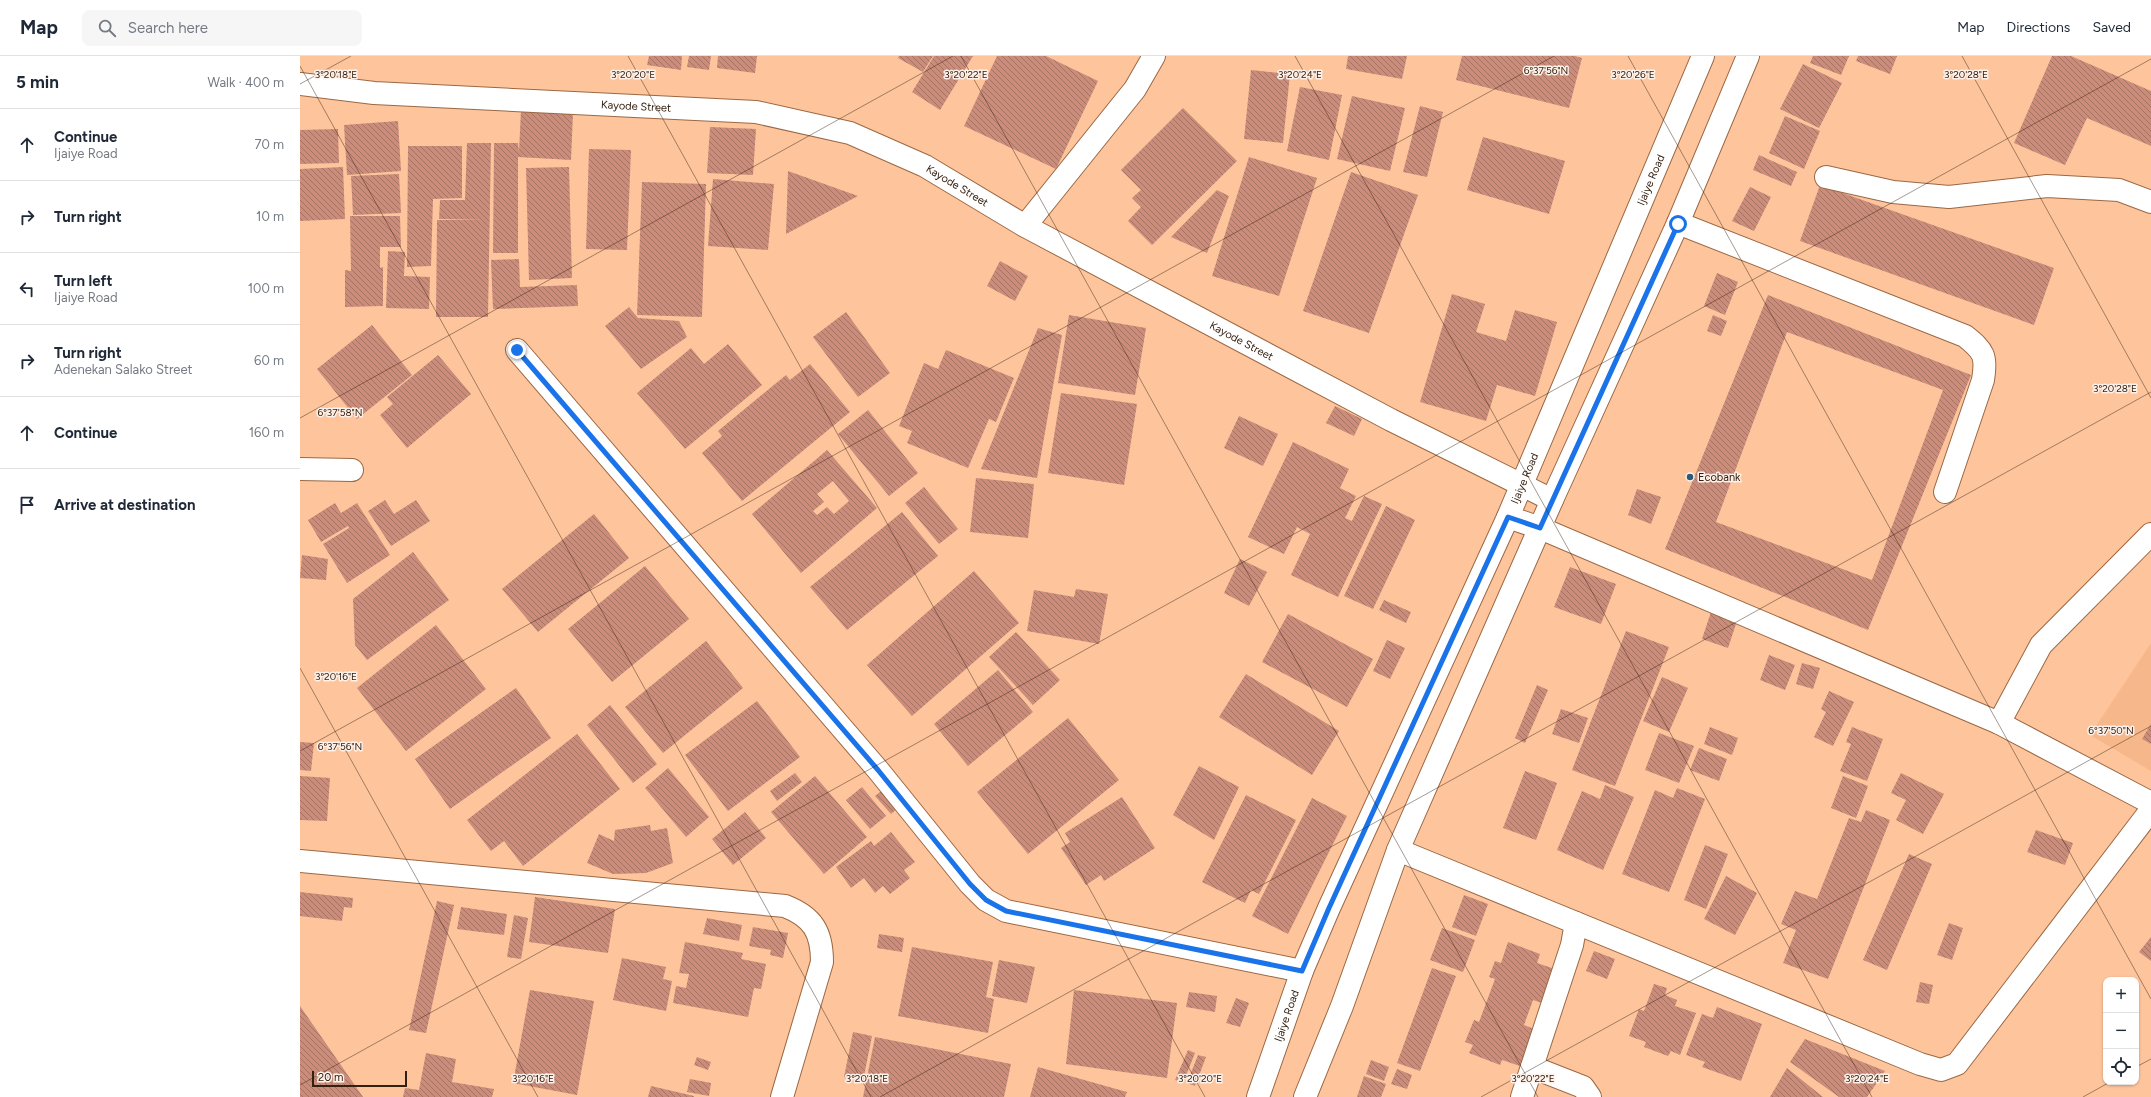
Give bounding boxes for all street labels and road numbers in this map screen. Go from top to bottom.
street label: Kayode Street [601,98,672,115]
street label: Ijaiye Road [1635,153,1668,207]
street label: Kayode Street [924,162,991,209]
street label: Kayode Street [1207,319,1275,363]
street label: Ijaiye Road [1508,451,1541,506]
street label: Ijaiye Road [1272,988,1302,1044]

